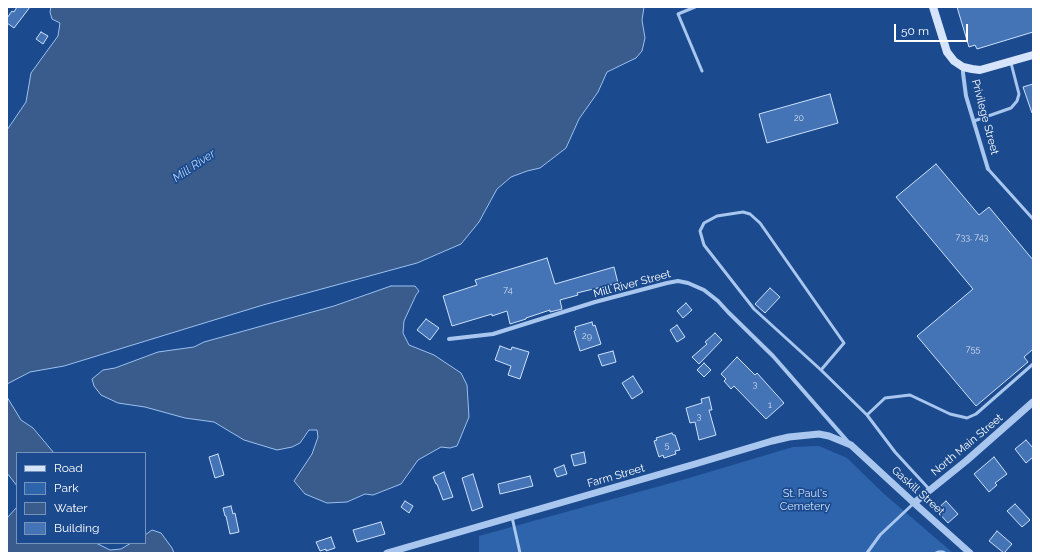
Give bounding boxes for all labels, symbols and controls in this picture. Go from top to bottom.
scale bar [896,16,970,42]
text: 50 m [901,24,929,38]
street label: Privilege Street [969,78,1001,156]
house number: 20 [794,113,804,123]
water label: Mill River [170,147,218,185]
house number: 733, 743 [956,232,988,242]
street label: Mill River Street [592,267,672,301]
house number: 74 [503,285,513,295]
house number: 29 [582,331,592,341]
house number: 755 [966,344,980,354]
house number: 3 [753,379,757,389]
house number: 1 [768,400,772,410]
house number: 3 [697,411,701,421]
street label: North Main Street [929,411,1005,479]
house number: 5 [665,440,669,450]
legend [16,452,146,544]
text: Road [54,461,83,475]
street label: Farm Street [586,462,646,490]
street label: Gaskill Street [889,464,947,518]
text: Park [54,481,79,495]
park label: St. Paul's Cemetery [780,487,830,513]
text: Water [54,501,88,515]
text: Building [54,521,100,535]

